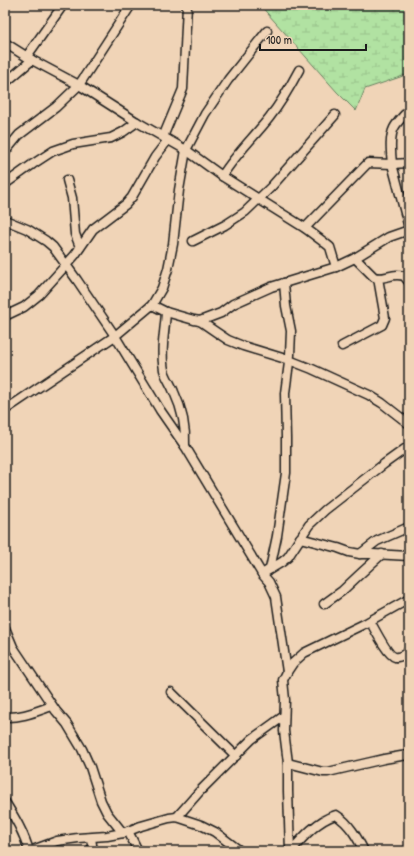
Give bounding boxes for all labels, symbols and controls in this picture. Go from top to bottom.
scale bar [260,26,366,52]
text: 100 m [266,31,292,48]

